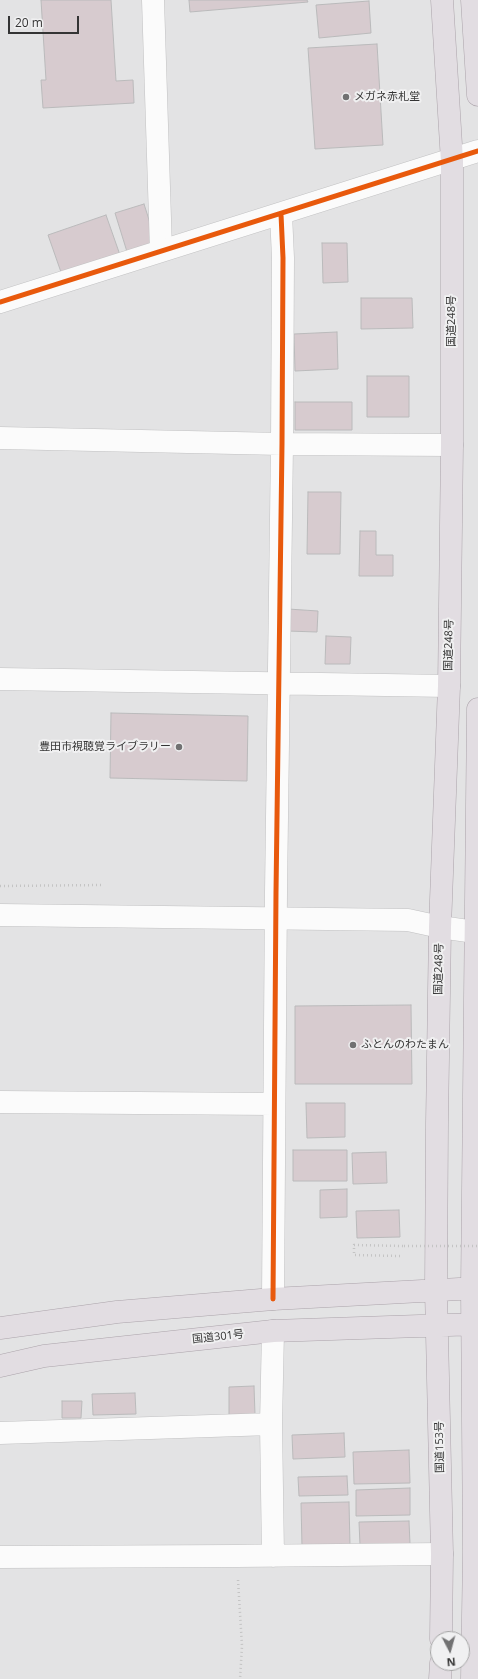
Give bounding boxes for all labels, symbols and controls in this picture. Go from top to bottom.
scale bar [10,8,81,34]
text: 20 m [15,14,43,31]
place label: メガネ赤札堂 [354,90,420,104]
marker: メガネ赤札堂 [341,92,351,102]
street label: 国道248号 [445,295,459,347]
street label: 国道248号 [442,619,456,671]
place label: 豊田市視聴覚ライブラリー [39,740,171,754]
marker: 豊田市視聴覚ライブラリー [174,742,184,752]
street label: 国道248号 [432,943,446,995]
place label: ふとんのわたまん [361,1038,449,1052]
marker: ふとんのわたまん [348,1040,358,1050]
street label: 国道301号 [192,1328,244,1346]
street label: 国道153号 [433,1421,447,1473]
north arrow [430,1631,470,1671]
text: N [446,1655,456,1670]

